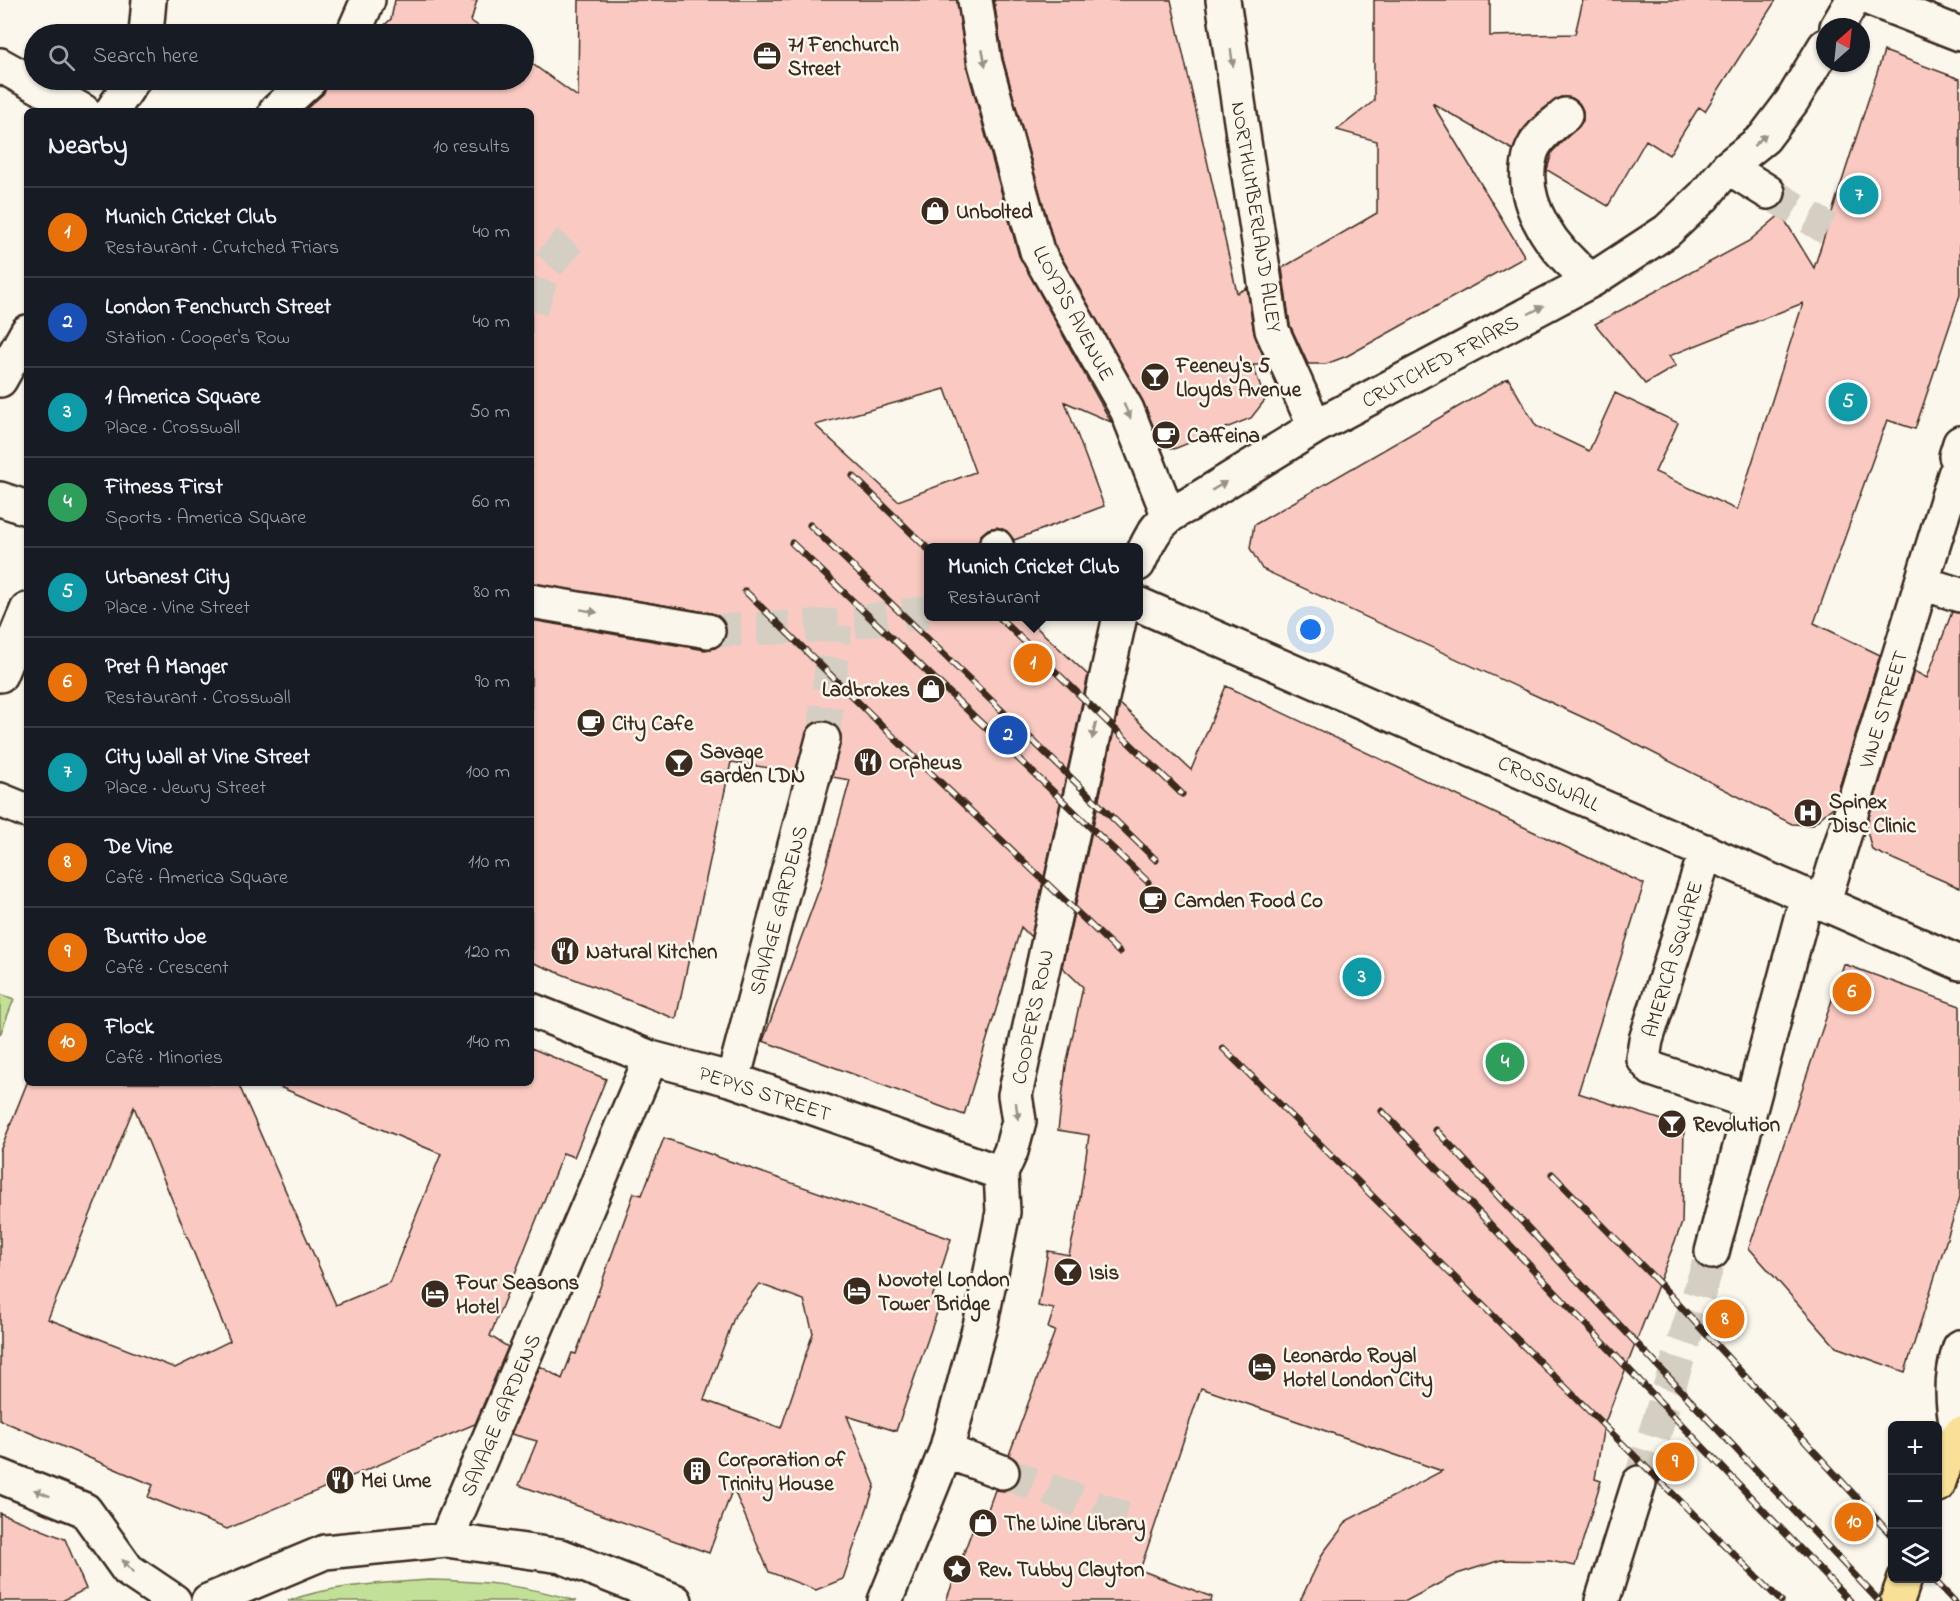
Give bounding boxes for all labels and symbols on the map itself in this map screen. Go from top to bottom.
north arrow [1816,18,1870,72]
place label: 71 Fenchurch Street [788,31,899,85]
office icon: 71 Fenchurch Street [751,40,783,72]
one-way arrow [980,48,989,67]
one-way arrow [1227,48,1236,67]
street label: NORTHUMBERLAND ALLEY [1222,100,1288,335]
one-way arrow [1753,133,1768,147]
pin: 7 [1840,172,1878,218]
shop icon: Unbolted [919,195,951,227]
place label: Unbolted [956,198,1033,228]
street label: LLOYD'S AVENUE [1024,241,1121,387]
one-way arrow [1528,305,1545,314]
street label: CRUTCHED FRIARS [1357,309,1525,417]
place label: Feeney's 5 Lloyds Avenue [1175,352,1302,408]
bar icon: Feeney's 5 Lloyds Avenue [1139,361,1171,393]
pin: 5 [1828,380,1868,424]
one-way arrow [1122,403,1131,420]
cafe icon: Caffeina [1150,419,1182,451]
place label: Caffeina [1187,422,1260,452]
one-way arrow [1211,481,1228,491]
one-way arrow [579,607,598,616]
your location [1296,615,1325,644]
pin: 1 [1014,640,1052,686]
street label: VINE STREET [1853,647,1917,773]
shop icon: Ladbrokes [915,673,947,705]
place label: Ladbrokes [822,676,910,706]
cafe icon: City Cafe [575,707,607,739]
place label: City Cafe [612,710,694,742]
pin: 2 [988,712,1028,758]
one-way arrow [1089,722,1098,741]
place label: Savage Garden LDN [700,738,805,792]
restaurant icon: Orpheus [852,746,884,778]
bar icon: Savage Garden LDN [663,747,695,779]
place label: Orpheus [889,749,962,779]
street label: CROSSWALL [1492,749,1604,821]
place label: Spinex Disc Clinic [1828,788,1916,842]
hospital icon: Spinex Disc Clinic [1792,797,1824,829]
street label: SAVAGE GARDENS [743,823,817,998]
street label: AMERICA SQUARE [1636,878,1712,1042]
cafe icon: Camden Food Co [1137,884,1169,916]
place label: Camden Food Co [1174,887,1323,917]
restaurant icon: Natural Kitchen [549,935,581,967]
place label: Natural Kitchen [586,938,717,968]
street label: COOPER'S ROW [1005,948,1063,1087]
pin: 3 [1342,954,1382,1000]
pin: 6 [1832,970,1872,1014]
pin: 4 [1486,1040,1524,1084]
street label: PEPYS STREET [694,1059,834,1130]
one-way arrow [1013,1102,1022,1121]
bar icon: Revolution [1656,1108,1688,1140]
place label: Revolution [1693,1111,1780,1141]
bar icon: Isis [1052,1256,1084,1288]
place label: Isis [1089,1259,1119,1289]
place label: Novotel London Tower Bridge [878,1266,1009,1322]
place label: Four Seasons Hotel [455,1269,580,1323]
hotel icon: Novotel London Tower Bridge [841,1275,873,1307]
hotel icon: Four Seasons Hotel [419,1278,451,1310]
pin: 8 [1706,1296,1744,1342]
street label: SAVAGE GARDENS [454,1330,550,1502]
place label: Leonardo Royal Hotel London City [1283,1342,1433,1398]
hotel icon: Leonardo Royal Hotel London City [1246,1351,1278,1383]
pin: 9 [1656,1440,1694,1484]
place label: Corporation of Trinity House [718,1446,846,1502]
building icon: Corporation of Trinity House [681,1455,713,1487]
restaurant icon: Mei Ume [324,1464,356,1496]
place label: Mei Ume [361,1467,432,1497]
one-way arrow [33,1488,51,1498]
pin: 10 [1834,1500,1874,1544]
shop icon: The Wine Library [967,1507,999,1539]
place label: The Wine Library [1004,1510,1146,1542]
place icon: Rev. Tubby Clayton [941,1553,973,1585]
place label: Rev. Tubby Clayton [978,1556,1144,1588]
one-way arrow [121,1559,135,1574]

